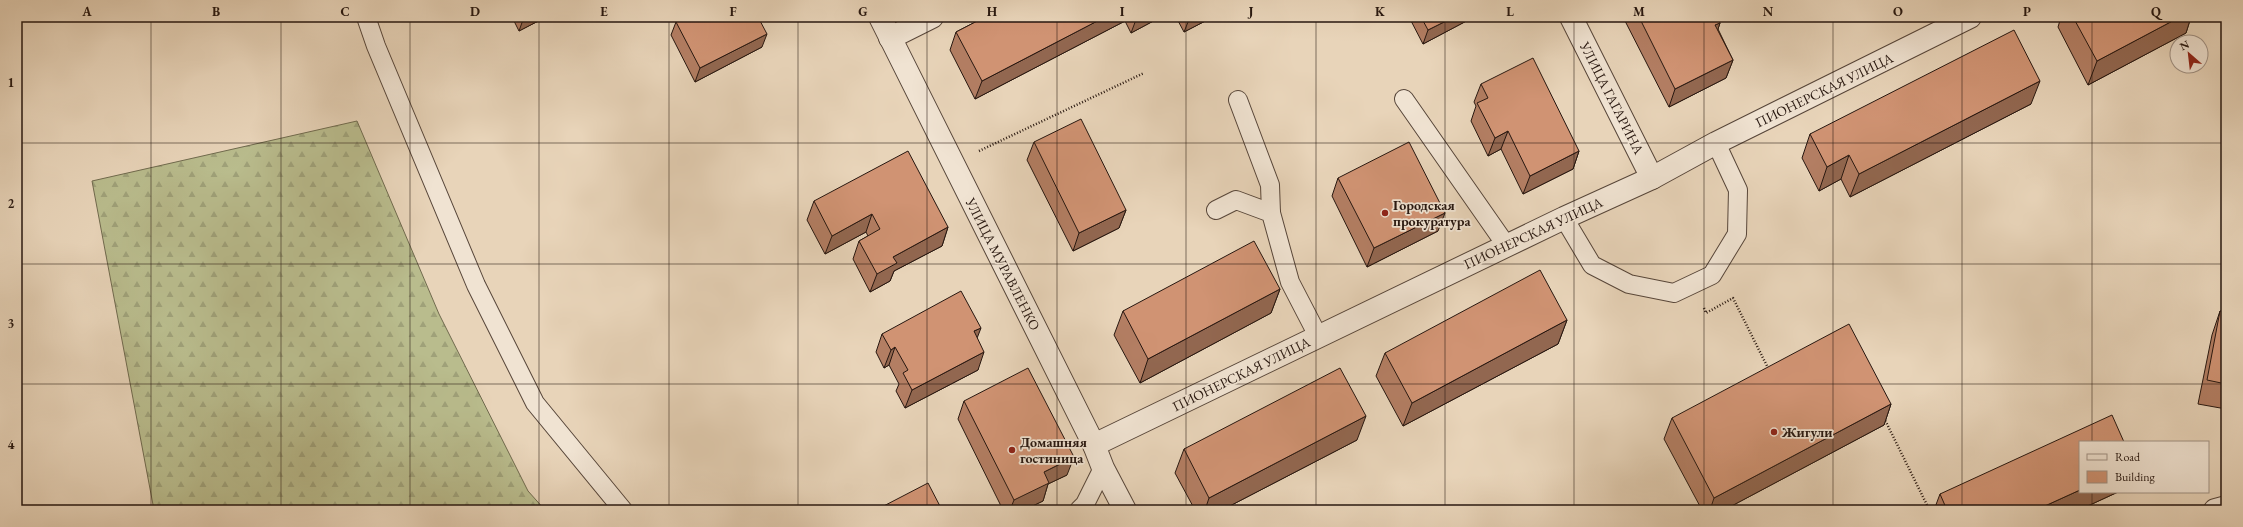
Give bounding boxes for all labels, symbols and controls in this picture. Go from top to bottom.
text: A [81,3,92,20]
text: B [212,3,220,20]
text: C [340,3,350,20]
text: D [470,3,480,20]
text: E [600,3,608,20]
text: F [729,3,737,20]
text: G [858,3,868,20]
text: H [987,3,998,20]
text: I [1120,3,1125,20]
text: J [1247,3,1254,20]
text: K [1375,3,1386,20]
text: L [1506,3,1514,20]
text: M [1633,3,1645,20]
text: N [1763,3,1774,20]
text: O [1893,3,1903,20]
text: P [2023,3,2031,20]
text: Q [2151,3,2163,20]
north arrow [2169,34,2209,74]
text: N [2177,37,2192,53]
street label: УЛИЦА ГАГАРИНА [1575,38,1648,158]
street label: ПИОНЕРСКАЯ УЛИЦА [1752,49,1896,131]
text: 1 [8,74,15,91]
street label: ПИОНЕРСКАЯ УЛИЦА [1461,193,1606,273]
street label: УЛИЦА МУРАВЛЕНКО [961,194,1044,334]
text: 2 [8,195,15,212]
place label: Городская прокуратура [1393,196,1472,230]
marker: Городская прокуратура [1380,208,1390,218]
text: 3 [8,315,15,332]
street label: ПИОНЕРСКАЯ УЛИЦА [1169,333,1313,415]
place label: Жигули [1781,423,1832,441]
marker: Жигули [1769,427,1779,437]
place label: Домашняя гостиница [1020,433,1088,467]
text: 4 [8,436,15,453]
legend [2079,441,2209,493]
marker: Домашняя гостиница [1007,445,1017,455]
text: Road [2115,449,2141,465]
text: Building [2115,469,2156,485]

